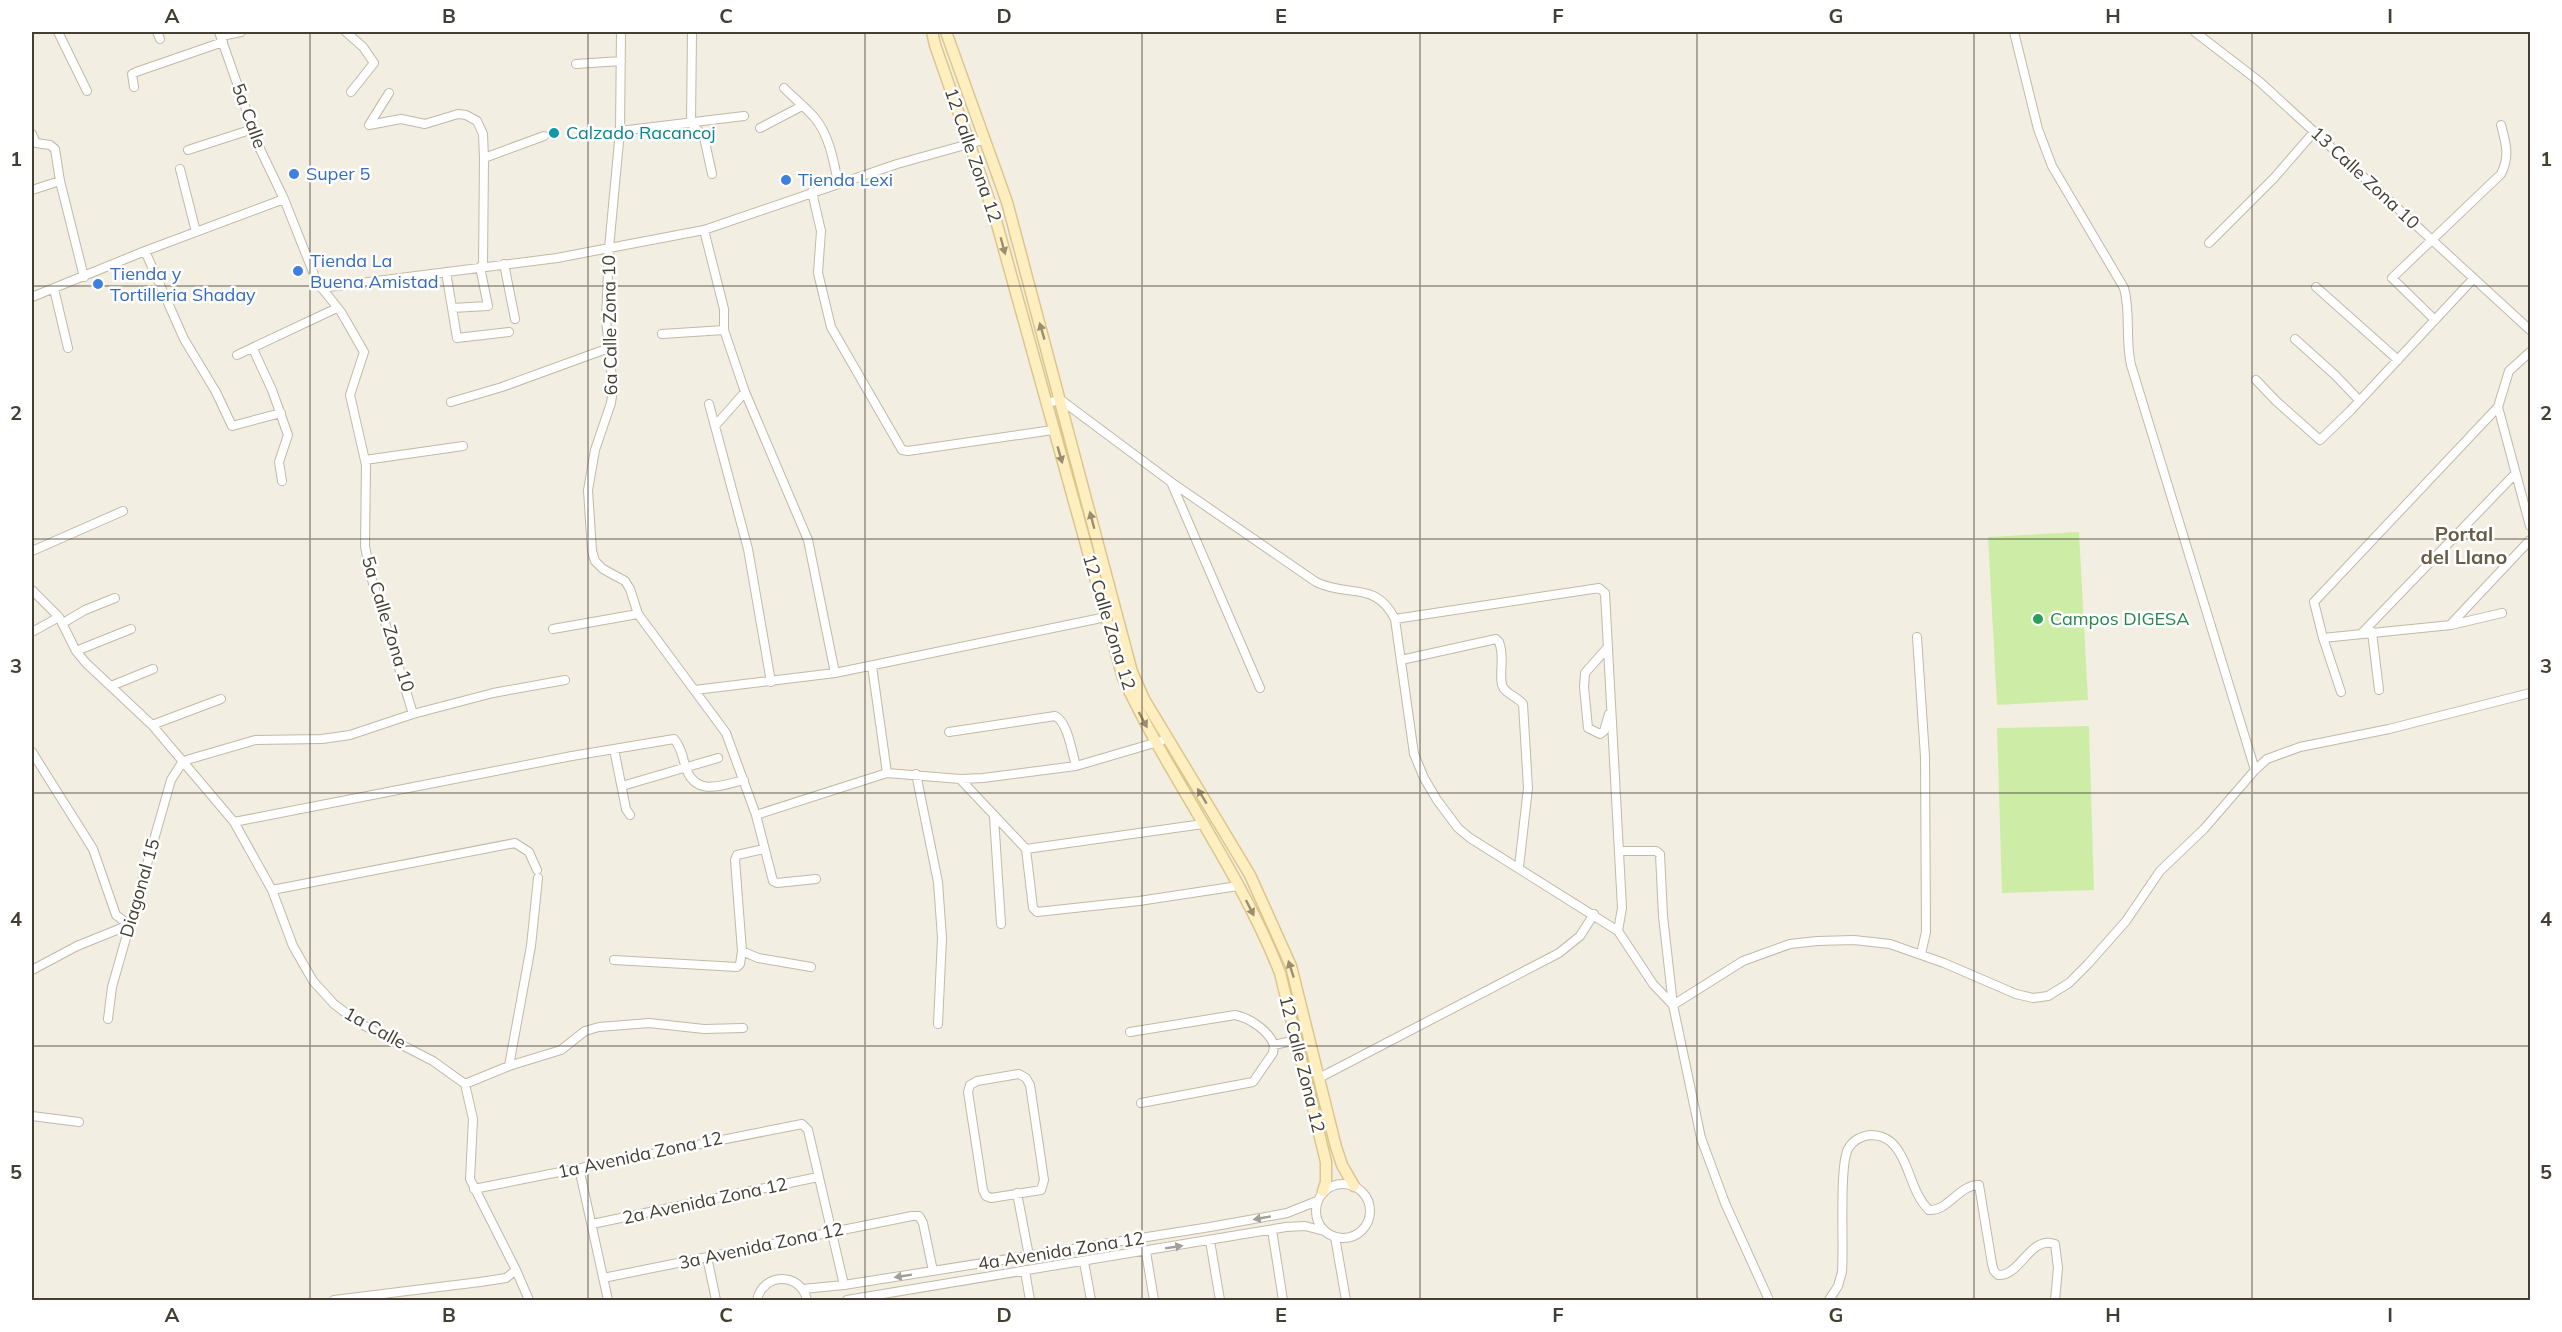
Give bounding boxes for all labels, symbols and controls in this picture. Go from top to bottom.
text: A [165,3,180,28]
text: B [442,3,456,28]
text: C [719,3,733,28]
text: D [996,3,1012,28]
text: E [1275,3,1287,28]
text: F [1552,3,1564,28]
text: G [1829,3,1843,28]
text: H [2105,3,2121,28]
text: I [2387,3,2393,28]
street label: 5a Calle [227,80,272,151]
street label: 12 Calle Zona 12 [940,85,1007,225]
place label: Calzado Racancoj [566,121,716,144]
street label: 13 Calle Zona 10 [2306,121,2425,234]
marker: Calzado Racancoj [547,126,561,140]
text: 1 [10,146,22,171]
text: 1 [2540,146,2552,171]
place label: Super 5 [306,162,370,185]
marker: Super 5 [287,167,301,181]
place label: Tienda Lexi [798,168,893,191]
marker: Tienda Lexi [779,173,793,187]
one-way arrow [999,238,1008,256]
place label: Tienda La Buena Amistad [310,249,439,293]
street label: 6a Calle Zona 10 [597,255,622,395]
place label: Tienda y Tortilleria Shaday [110,262,256,306]
marker: Tienda La Buena Amistad [291,264,305,278]
marker: Tienda y Tortilleria Shaday [91,277,105,291]
one-way arrow [1036,322,1046,340]
text: 2 [10,400,22,425]
text: 2 [2540,400,2552,425]
one-way arrow [1056,446,1065,464]
one-way arrow [1087,511,1096,529]
district label: Portal del Llano [2421,521,2508,569]
street label: 12 Calle Zona 12 [1078,551,1141,692]
street label: 5a Calle Zona 10 [357,553,420,694]
place label: Campos DIGESA [2050,607,2189,630]
marker: Campos DIGESA [2031,612,2045,626]
text: 3 [10,653,22,678]
text: 3 [2540,653,2552,678]
one-way arrow [1138,712,1148,729]
one-way arrow [1197,788,1208,804]
street label: Diagonal 15 [114,836,165,940]
one-way arrow [1245,900,1255,917]
text: 4 [10,906,22,931]
text: 4 [2540,906,2552,931]
one-way arrow [1286,960,1295,978]
street label: 12 Calle Zona 12 [1274,993,1331,1135]
street label: 1a Calle [340,1001,410,1054]
street label: 1a Avenida Zona 12 [555,1126,724,1183]
text: 5 [10,1159,22,1184]
text: 5 [2540,1159,2552,1184]
street label: 2a Avenida Zona 12 [620,1172,789,1229]
one-way arrow [1252,1214,1271,1223]
street label: 3a Avenida Zona 12 [676,1217,845,1274]
street label: 4a Avenida Zona 12 [976,1226,1146,1275]
one-way arrow [1164,1242,1183,1251]
one-way arrow [894,1271,913,1280]
text: A [165,1302,180,1327]
text: B [442,1302,456,1327]
text: C [719,1302,733,1327]
text: D [996,1302,1012,1327]
text: E [1275,1302,1287,1327]
text: F [1552,1302,1564,1327]
text: G [1829,1302,1843,1327]
text: H [2105,1302,2121,1327]
text: I [2387,1302,2393,1327]

